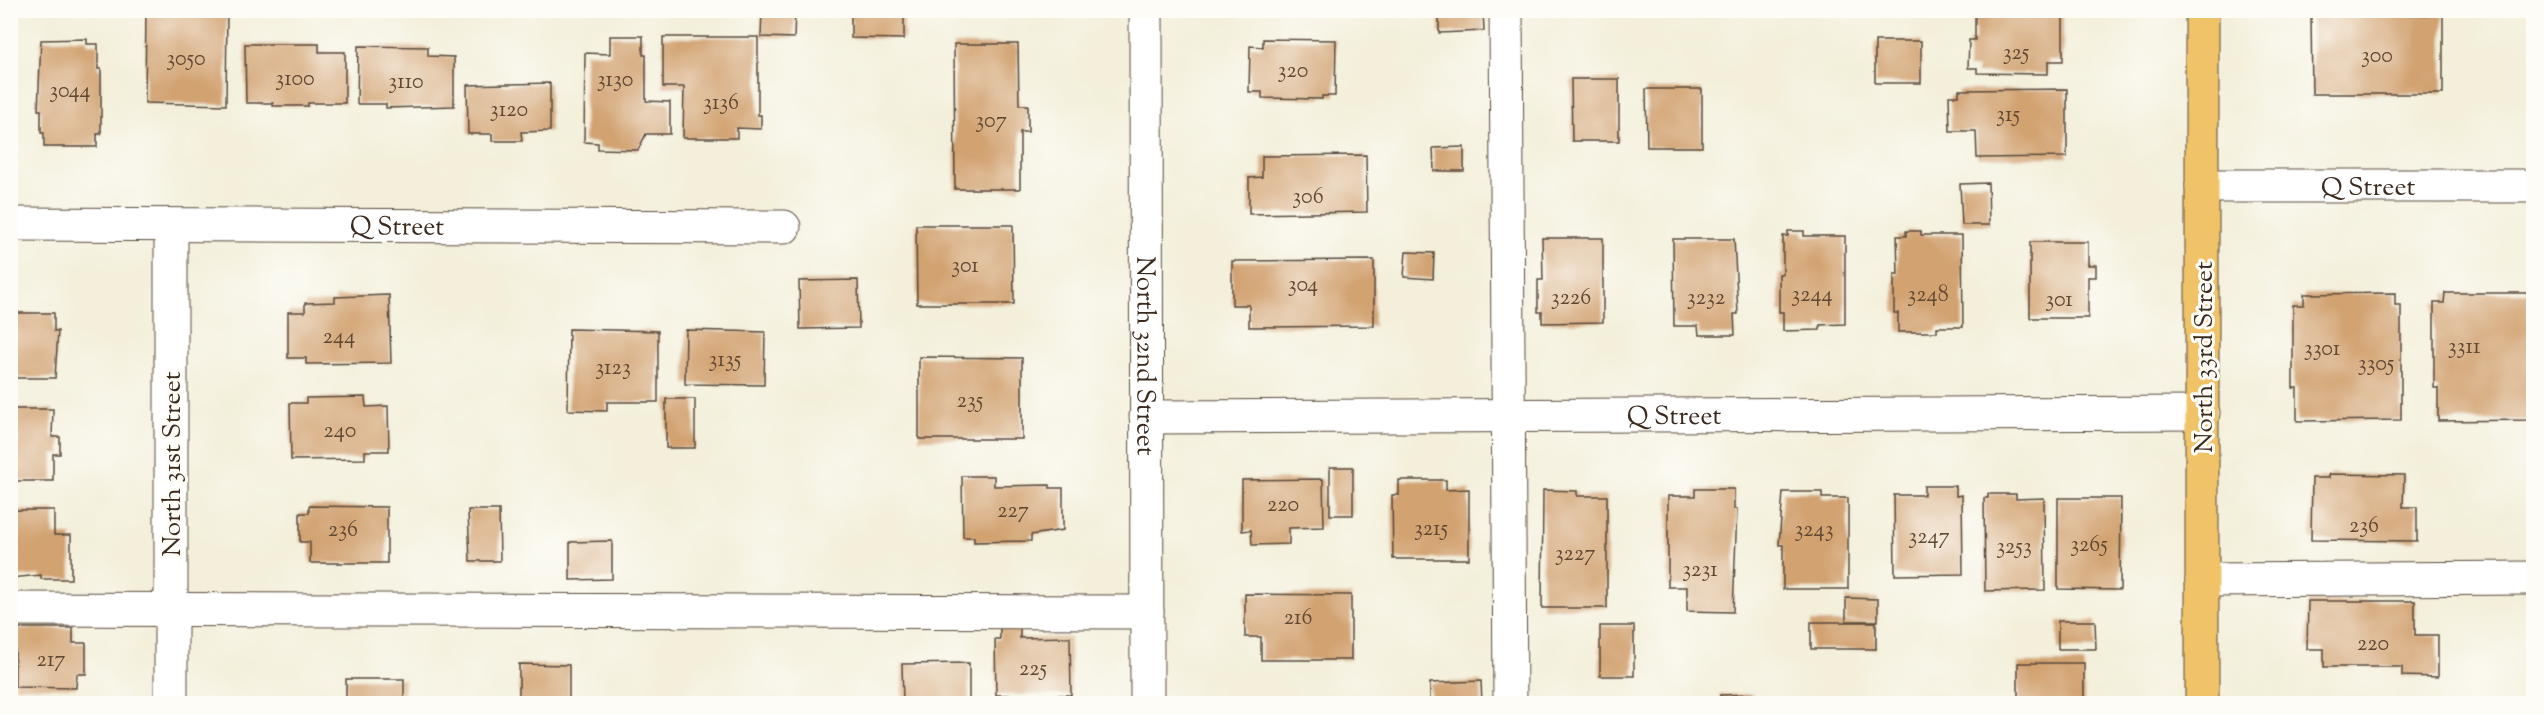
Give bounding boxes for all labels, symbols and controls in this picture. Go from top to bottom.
house number: 325 [2003,38,2030,70]
house number: 300 [2361,41,2393,73]
house number: 3050 [166,44,206,76]
house number: 320 [1278,56,1308,88]
house number: 3100 [275,64,315,96]
house number: 3130 [597,65,633,97]
house number: 3110 [388,67,424,99]
house number: 3044 [49,76,91,108]
house number: 3136 [703,88,739,120]
house number: 3120 [490,95,528,127]
house number: 315 [1996,100,2020,132]
house number: 307 [975,106,1007,138]
street label: Q Street [2321,170,2415,207]
house number: 306 [1292,182,1324,214]
street label: Q Street [350,209,444,247]
house number: 301 [951,251,979,283]
street label: North 32nd Street [1125,256,1163,456]
street label: North 33rd Street [2187,261,2224,453]
house number: 304 [1288,270,1318,302]
house number: 3244 [1791,280,1833,312]
house number: 3248 [1907,280,1949,312]
house number: 3226 [1551,283,1591,315]
house number: 3232 [1687,283,1725,315]
house number: 301 [2045,285,2073,317]
house number: 244 [323,322,355,354]
house number: 3311 [2448,332,2481,364]
house number: 3301 [2304,334,2341,366]
house number: 3135 [709,345,742,377]
house number: 3305 [2358,349,2395,381]
house number: 3123 [595,353,631,385]
street label: North 31st Street [155,371,192,557]
house number: 235 [957,386,984,418]
street label: Q Street [1627,399,1721,436]
house number: 240 [324,416,356,448]
house number: 220 [1267,490,1299,522]
house number: 227 [997,496,1029,528]
house number: 236 [2349,511,2379,543]
house number: 3215 [1414,514,1449,546]
house number: 236 [328,515,358,547]
house number: 3243 [1794,515,1834,547]
house number: 3247 [1908,522,1950,554]
house number: 3265 [2070,530,2108,562]
house number: 3253 [1996,532,2032,564]
house number: 3227 [1555,539,1595,571]
house number: 3231 [1682,555,1718,587]
house number: 216 [1284,603,1312,635]
house number: 220 [2357,629,2389,661]
house number: 217 [37,645,65,677]
house number: 225 [1019,654,1048,686]

